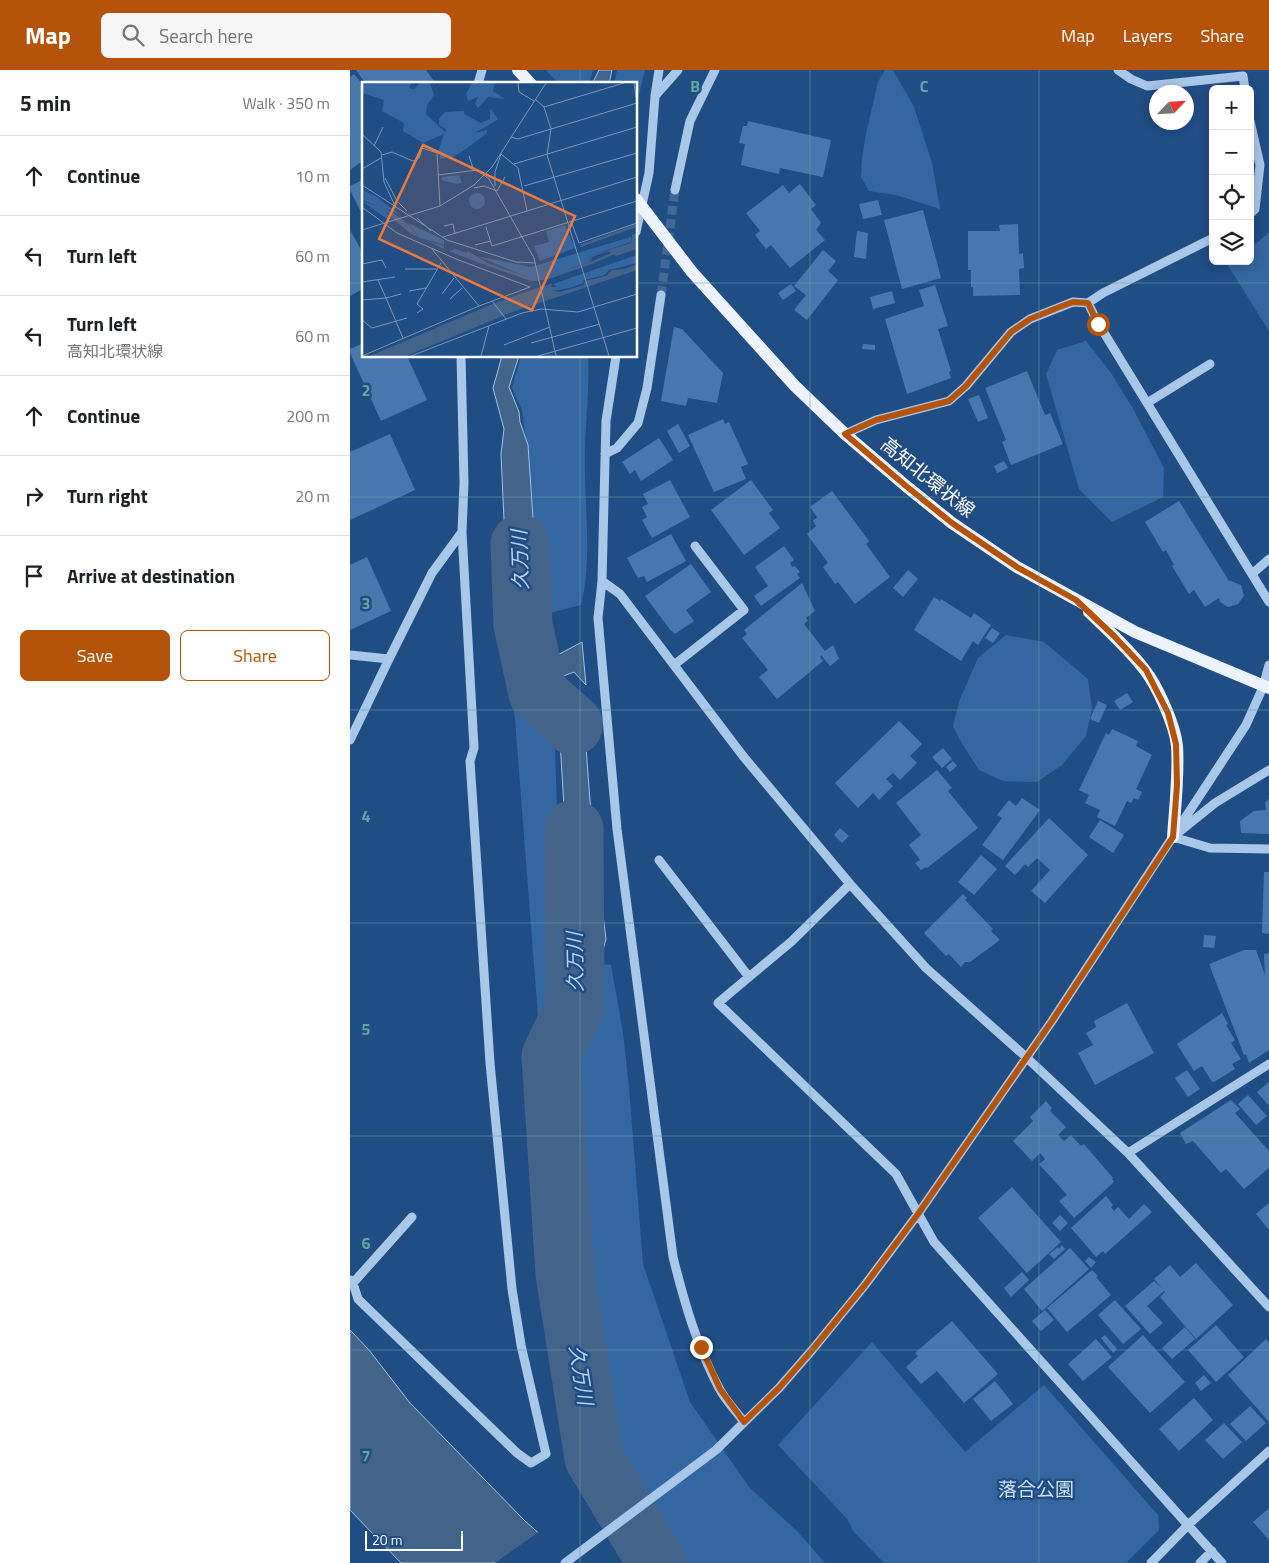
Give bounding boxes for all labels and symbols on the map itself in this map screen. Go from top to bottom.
text: B [690,74,700,98]
text: C [920,74,929,98]
inset map [362,82,638,358]
north arrow [1149,85,1194,130]
route start [1087,313,1110,336]
text: 2 [362,378,370,402]
street label: 高知北環状線 [875,429,982,524]
water label: 久万川 [503,527,536,591]
text: 3 [362,591,370,615]
text: 4 [362,804,371,828]
water label: 久万川 [558,930,591,992]
text: 5 [362,1017,371,1041]
text: 6 [362,1231,371,1255]
route end [690,1336,713,1359]
water label: 久万川 [561,1343,602,1409]
text: 7 [362,1444,370,1468]
park label: 落合公園 [998,1474,1074,1503]
scale bar [365,1528,462,1551]

